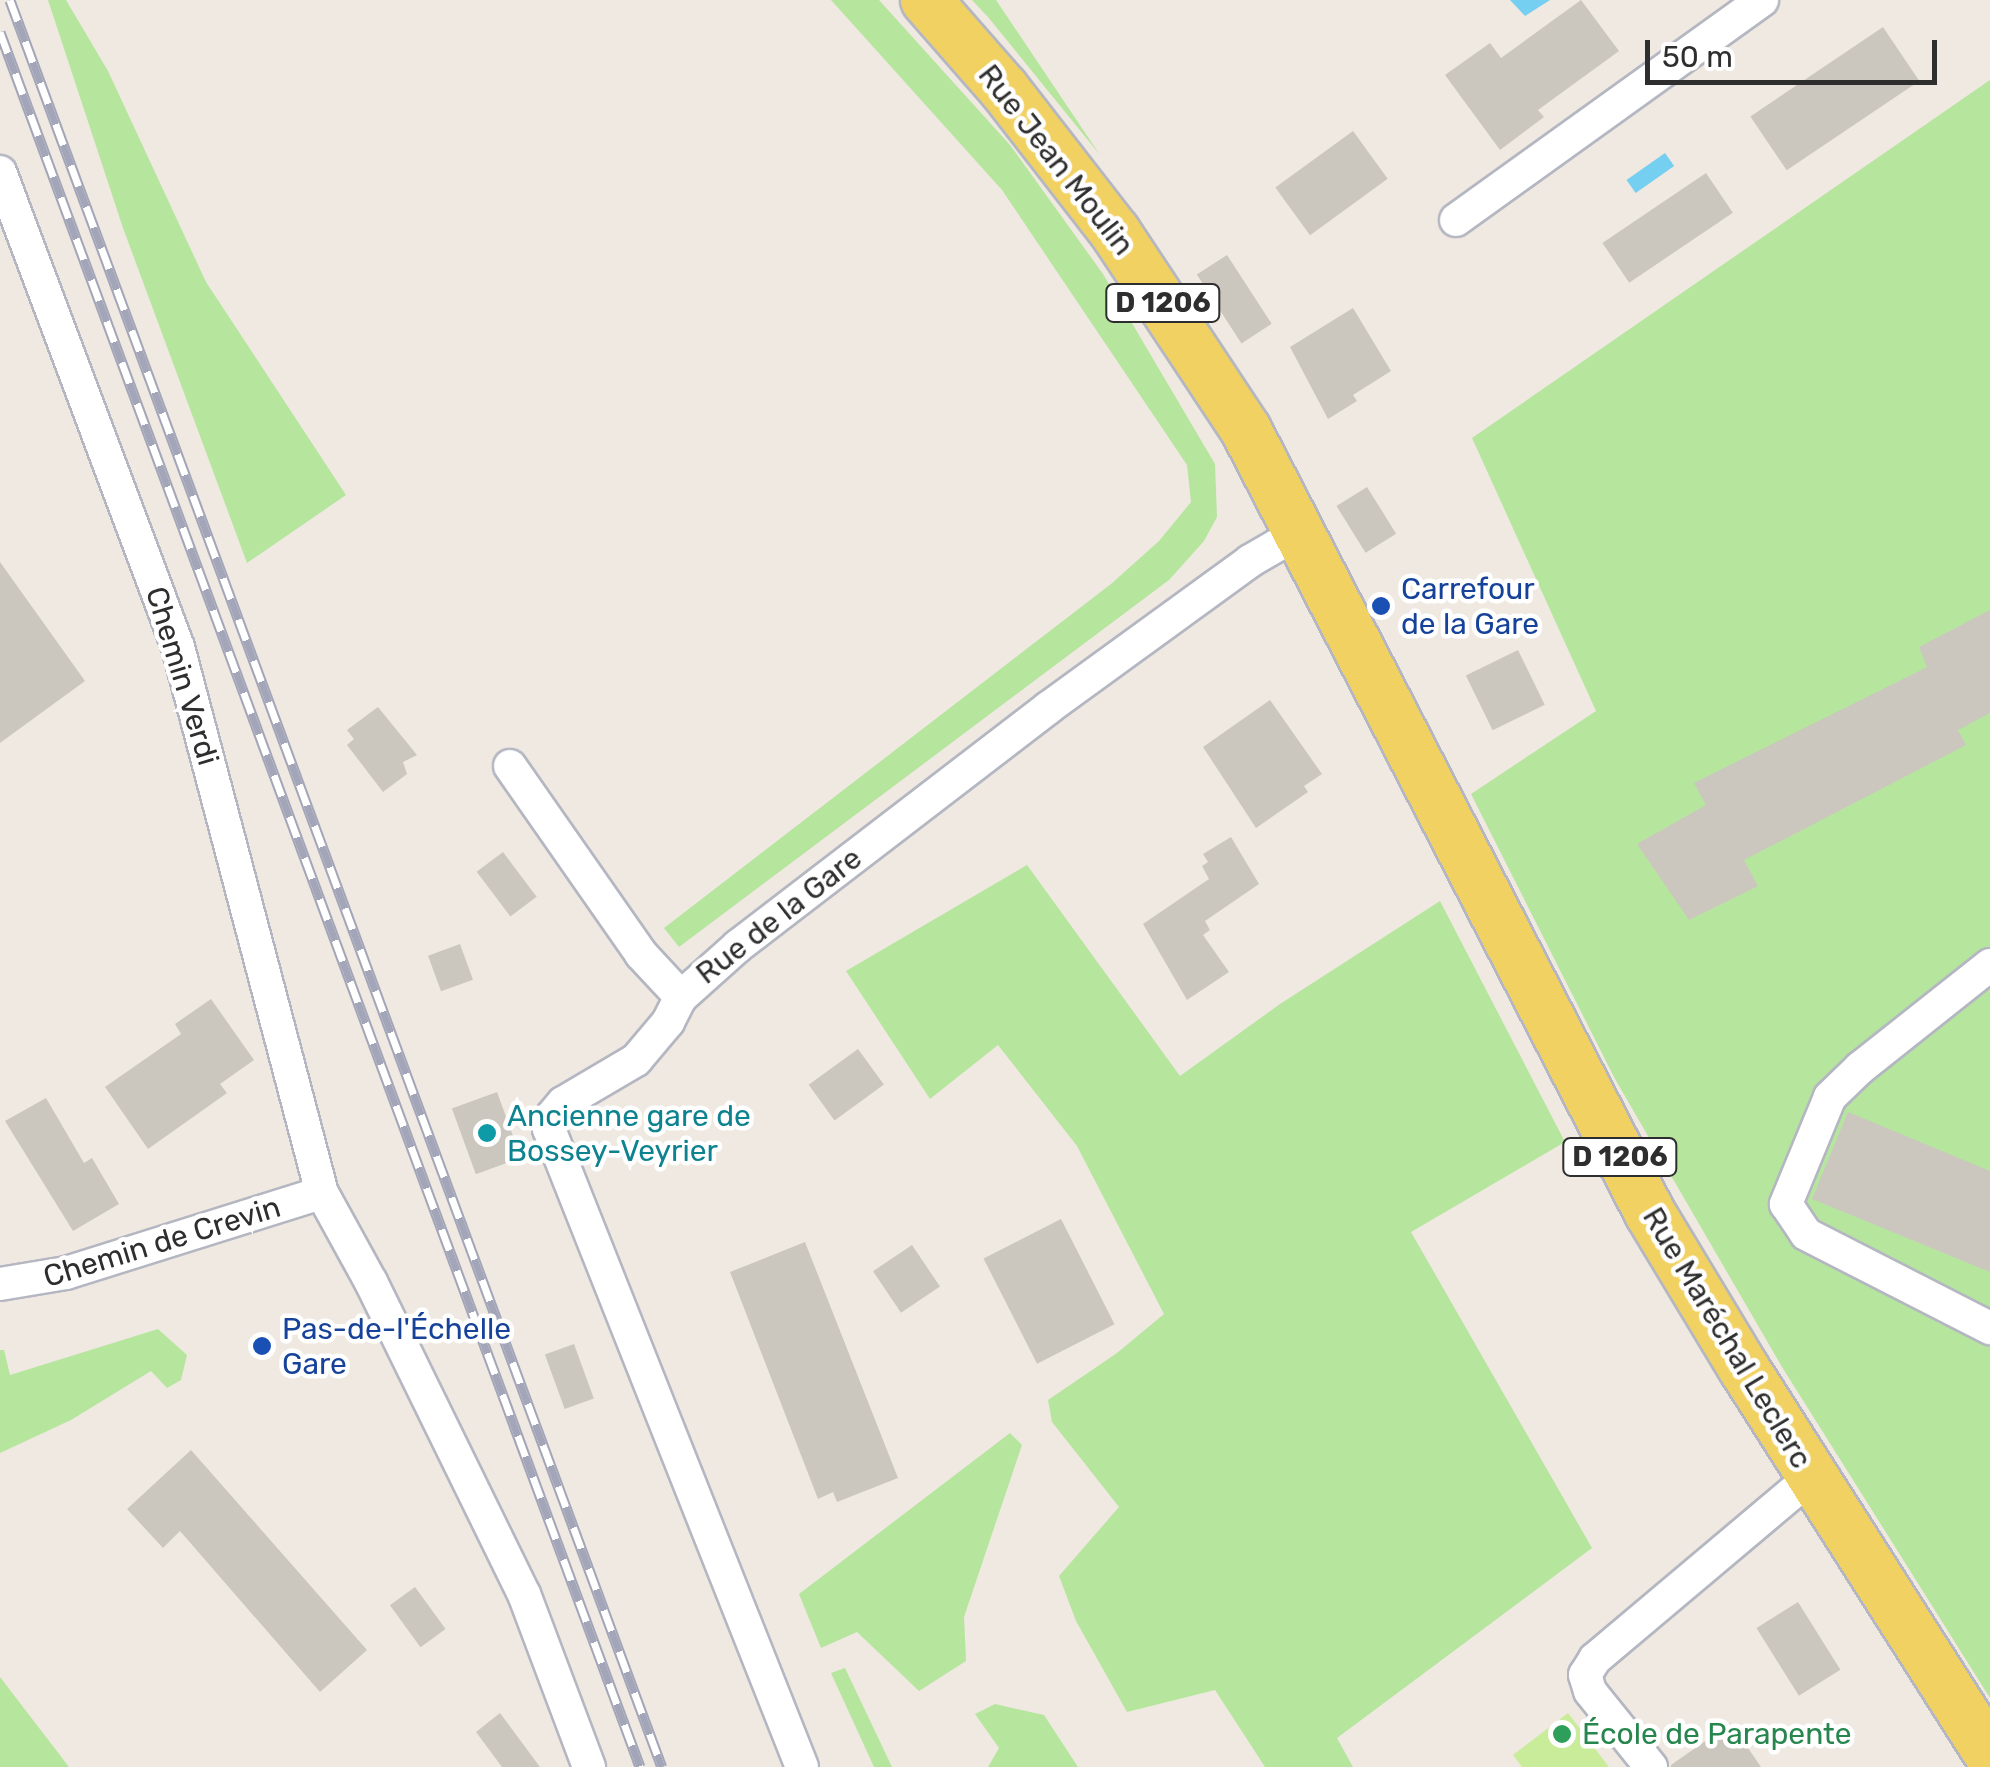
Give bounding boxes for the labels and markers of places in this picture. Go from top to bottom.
place label: Carrefour de la Gare [1401,571,1539,642]
marker: Carrefour de la Gare [1370,595,1392,617]
place label: Ancienne gare de Bossey-Veyrier [507,1098,751,1168]
marker: Ancienne gare de Bossey-Veyrier [476,1122,498,1144]
place label: Pas-de-l'Échelle Gare [282,1311,511,1382]
marker: Pas-de-l'Échelle Gare [251,1335,273,1357]
place label: École de Parapente [1582,1716,1852,1752]
marker: École de Parapente [1551,1723,1573,1745]

